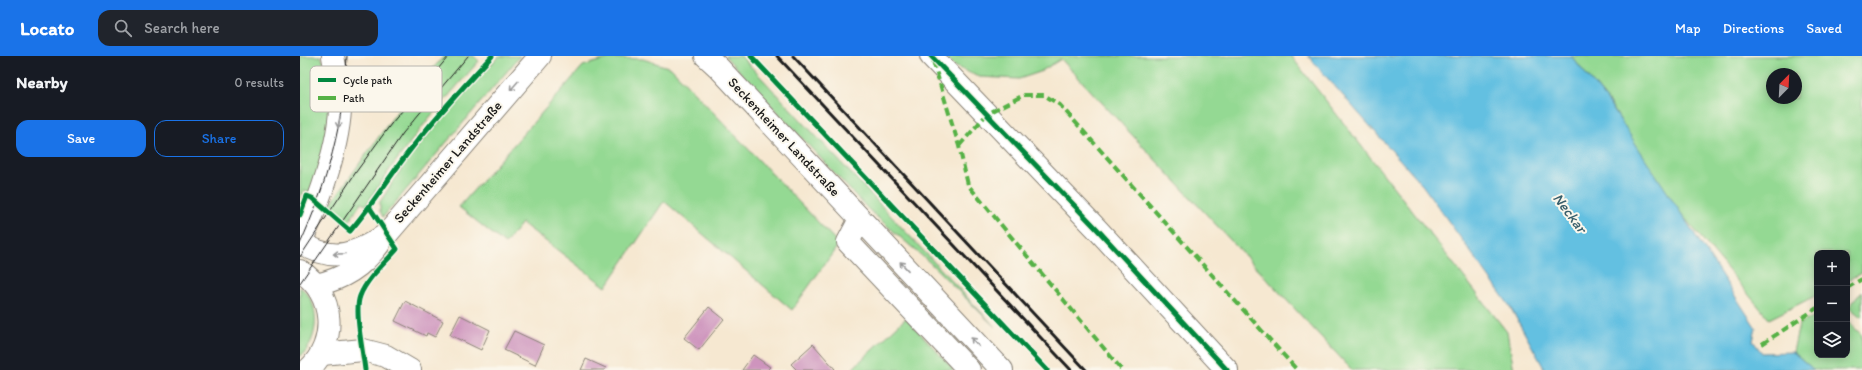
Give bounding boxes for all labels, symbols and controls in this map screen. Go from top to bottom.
search box [98,10,378,46]
text: Locato [20,17,74,40]
icon: search [112,17,134,39]
text: Search here [144,19,220,37]
text: Map [1675,20,1701,37]
text: Directions [1723,20,1784,37]
text: Saved [1806,20,1842,37]
legend [310,66,442,112]
north arrow [1766,68,1802,104]
text: Nearby [16,72,68,92]
text: Cycle path [343,74,392,87]
street label: Seckenheimer Landstraße [724,74,844,200]
text: 0 results [234,75,284,90]
one-way arrow [510,80,519,91]
text: Path [343,92,365,105]
street label: Seckenheimer Landstraße [390,97,506,227]
one-way arrow [334,115,342,128]
button: Save [16,120,146,157]
button: Share [154,120,284,157]
water label: Neckar [1549,189,1592,238]
one-way arrow [333,250,346,258]
map controls [1814,250,1850,358]
button: + [1814,250,1850,286]
one-way arrow [899,261,909,271]
button: − [1814,286,1850,322]
button: layers [1814,322,1850,358]
one-way arrow [971,337,980,347]

